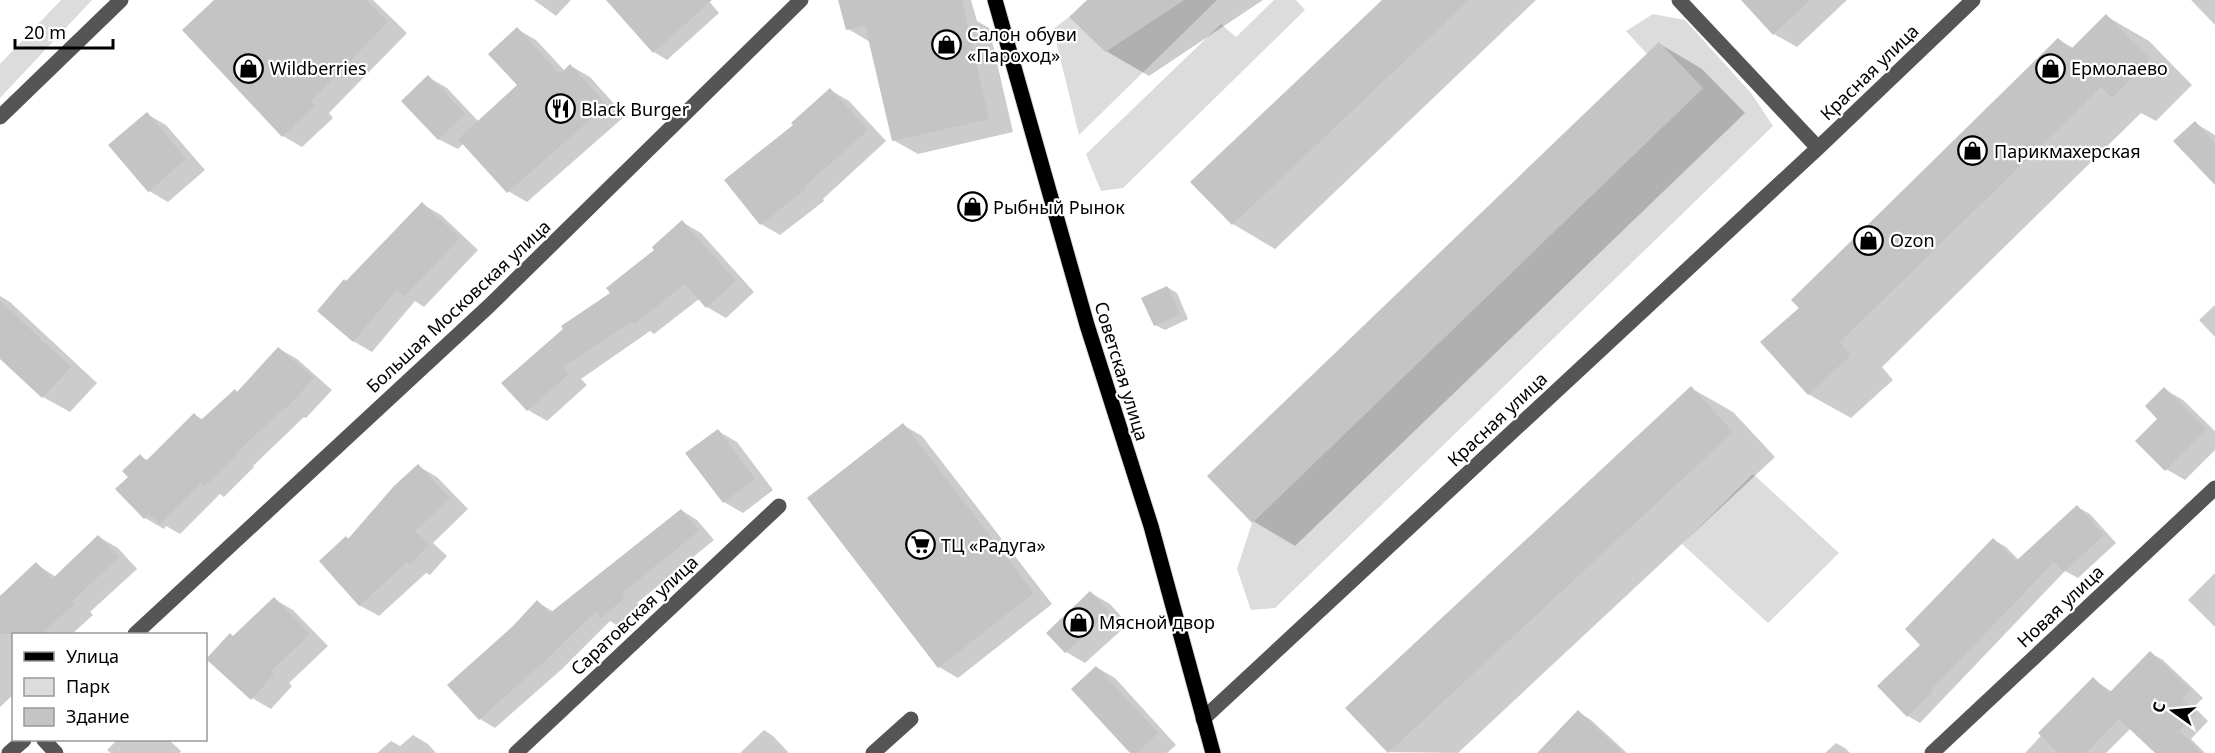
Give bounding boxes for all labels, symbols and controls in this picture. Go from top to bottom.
scale bar [15,12,112,50]
street label: Красная улица [1815,19,1923,125]
text: 20 m [24,20,66,44]
place label: Салон обуви «Пароход» [967,22,1077,67]
shop icon: Салон обуви «Пароход» [930,28,962,60]
shop icon: Wildberries [233,52,265,84]
shop icon: Ермолаево [2034,52,2066,84]
place label: Wildberries [270,56,367,80]
place label: Ермолаево [2071,56,2168,80]
restaurant icon: Black Burger [544,93,576,125]
place label: Black Burger [581,97,690,121]
shop icon: Парикмахерская [1957,135,1989,167]
place label: Парикмахерская [1994,139,2141,163]
shop icon: Рыбный Рынок [956,191,988,223]
place label: Рыбный Рынок [993,195,1125,219]
street label: Большая Московская улица [361,214,555,398]
shop icon: Ozon [1853,224,1885,256]
place label: Ozon [1890,228,1935,252]
street label: Советская улица [1089,298,1155,444]
street label: Красная улица [1442,366,1552,472]
supermarket icon: ТЦ «Радуга» [904,529,936,561]
place label: ТЦ «Радуга» [941,533,1046,557]
street label: Саратовская улица [565,550,703,680]
street label: Новая улица [2011,560,2109,652]
shop icon: Мясной двор [1062,606,1094,638]
place label: Мясной двор [1099,610,1215,634]
legend [12,633,207,741]
text: Улица [66,644,119,668]
text: Парк [66,674,110,698]
north arrow [2143,681,2203,741]
text: С [2147,699,2170,715]
text: Здание [66,704,130,728]

